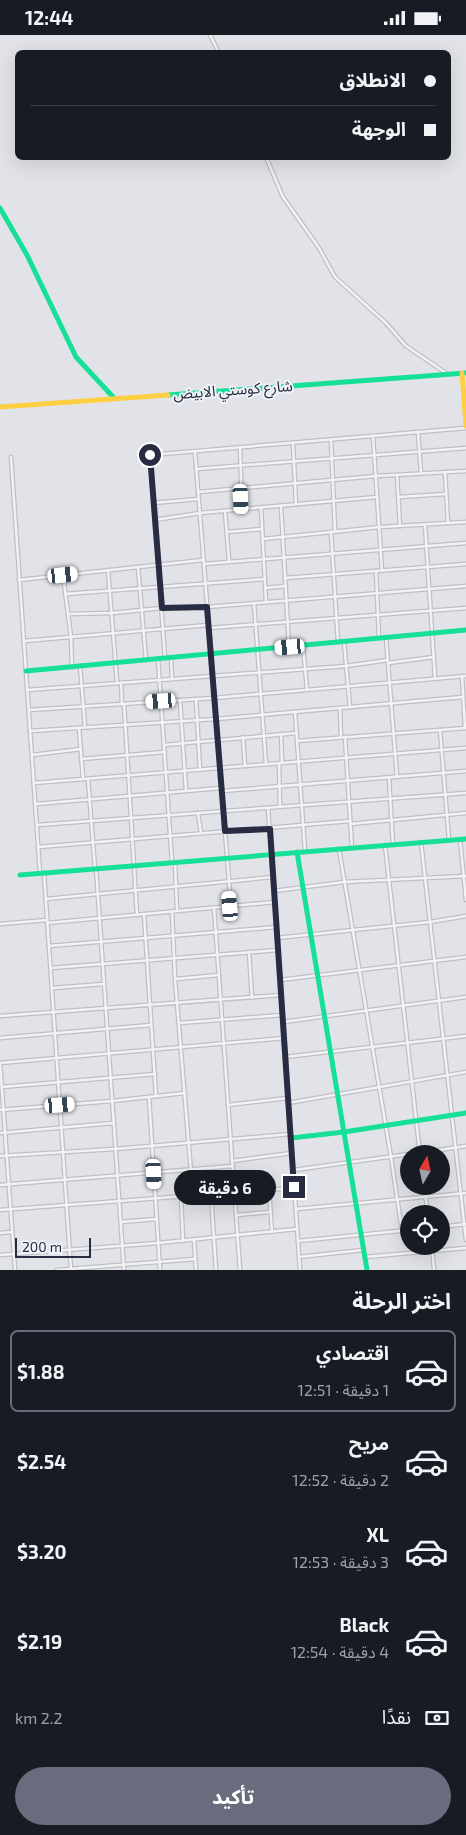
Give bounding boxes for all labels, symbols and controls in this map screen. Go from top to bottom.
text: 12:44 [25,6,73,29]
text: الانطلاق [340,68,406,91]
text: الوجهة [352,117,406,140]
street label: شارع كوستي الابيض [173,376,294,406]
route start [139,444,161,466]
car [232,484,249,514]
car [47,566,78,584]
car [274,638,305,656]
car [145,692,176,710]
car [221,890,238,922]
car [44,1096,75,1114]
north arrow [400,1145,450,1195]
map controls [400,1145,450,1255]
car [145,1159,162,1189]
callout: 6 دقيقة [174,1169,276,1205]
route end [283,1176,305,1198]
text: 6 دقيقة [198,1178,252,1197]
button: locate [400,1205,450,1255]
scale bar [15,1235,91,1258]
text: 200 m [22,1238,62,1255]
text: اختر الرحلة [352,1287,451,1313]
text: اقتصادي [316,1341,389,1364]
icon: car [404,1349,449,1394]
text: $1.88 [17,1360,65,1383]
text: 1 دقيقة · 12:51 [298,1380,389,1399]
text: مريح [349,1431,389,1454]
icon: car [404,1439,449,1484]
text: $2.54 [17,1450,66,1473]
text: 2 دقيقة · 12:52 [292,1470,389,1489]
text: XL [367,1523,389,1546]
icon: car [404,1529,449,1574]
text: $3.20 [17,1540,66,1563]
text: 3 دقيقة · 12:53 [293,1552,389,1571]
text: Black [339,1613,389,1636]
icon: car [404,1619,449,1664]
text: $2.19 [17,1630,62,1653]
text: 4 دقيقة · 12:54 [291,1642,389,1661]
icon: cash [423,1704,451,1732]
text: نقدًا [382,1705,411,1728]
text: 2.2 km [15,1708,62,1727]
button: تأكيد [15,1767,451,1825]

